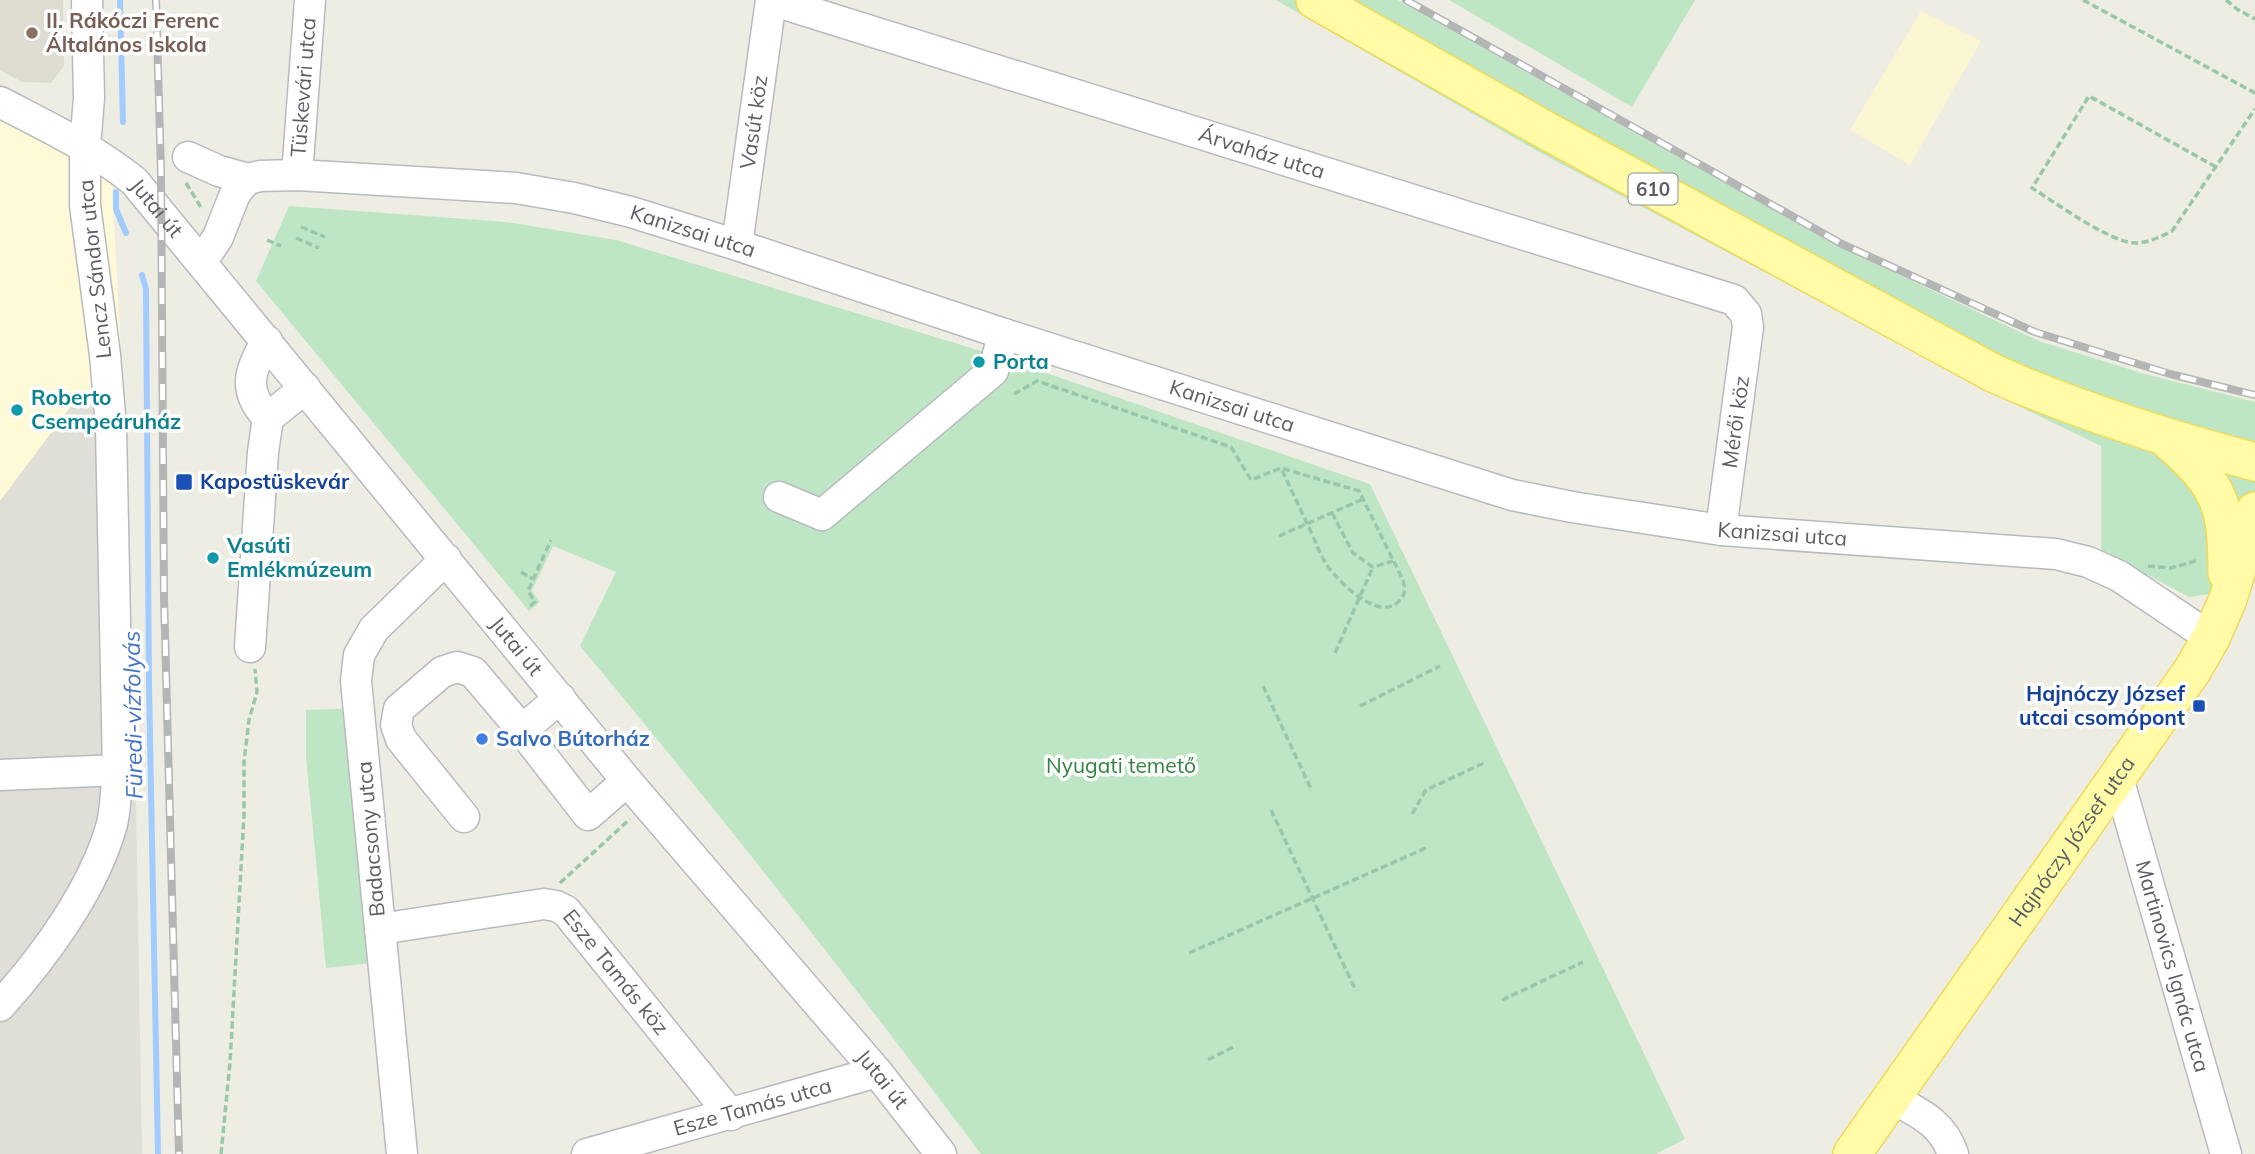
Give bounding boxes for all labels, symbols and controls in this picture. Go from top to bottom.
place label: II. Rákóczi Ferenc Általános Iskola [46,7,219,57]
street label: Tüskevári utca [284,17,321,158]
marker: II. Rákóczi Ferenc Általános Iskola [24,25,40,41]
street label: Vasút köz [734,73,772,171]
street label: Árvaház utca [1196,120,1328,184]
street label: Jutai út [125,173,189,242]
road number: 610 [1628,174,1678,204]
street label: Lencz Sándor utca [72,178,116,360]
street label: Kanizsai utca [627,199,759,262]
place label: Porta [993,348,1049,374]
marker: Porta [971,354,987,370]
street label: Kanizsai utca [1167,373,1298,437]
street label: Mérői köz [1716,374,1754,470]
place label: Roberto Csempeáruház [31,384,181,434]
marker: Roberto Csempeáruház [9,402,25,418]
place label: Kapostüskevár [200,468,350,494]
marker: Kapostüskevár [174,472,194,492]
street label: Kanizsai utca [1717,516,1848,551]
place label: Vasúti Emlékmúzeum [226,532,372,582]
marker: Vasúti Emlékmúzeum [205,550,221,566]
street label: Jutai út [485,611,549,681]
water label: Füredi-vízfolyás [117,631,148,799]
place label: Hajnóczy József utcai csomópont [2019,680,2186,730]
marker: Hajnóczy József utcai csomópont [2191,698,2207,714]
place label: Salvo Bútorház [496,725,650,751]
marker: Salvo Bútorház [474,731,490,747]
street label: Hajnóczy József utca [2002,751,2140,931]
park label: Nyugati temető [1046,752,1196,778]
street label: Badacsony utca [350,760,390,918]
street label: Martinovics Ignác utca [2130,857,2216,1075]
street label: Esze Tamás köz [558,904,675,1040]
street label: Jutai út [851,1044,915,1114]
street label: Esze Tamás utca [670,1072,834,1141]

